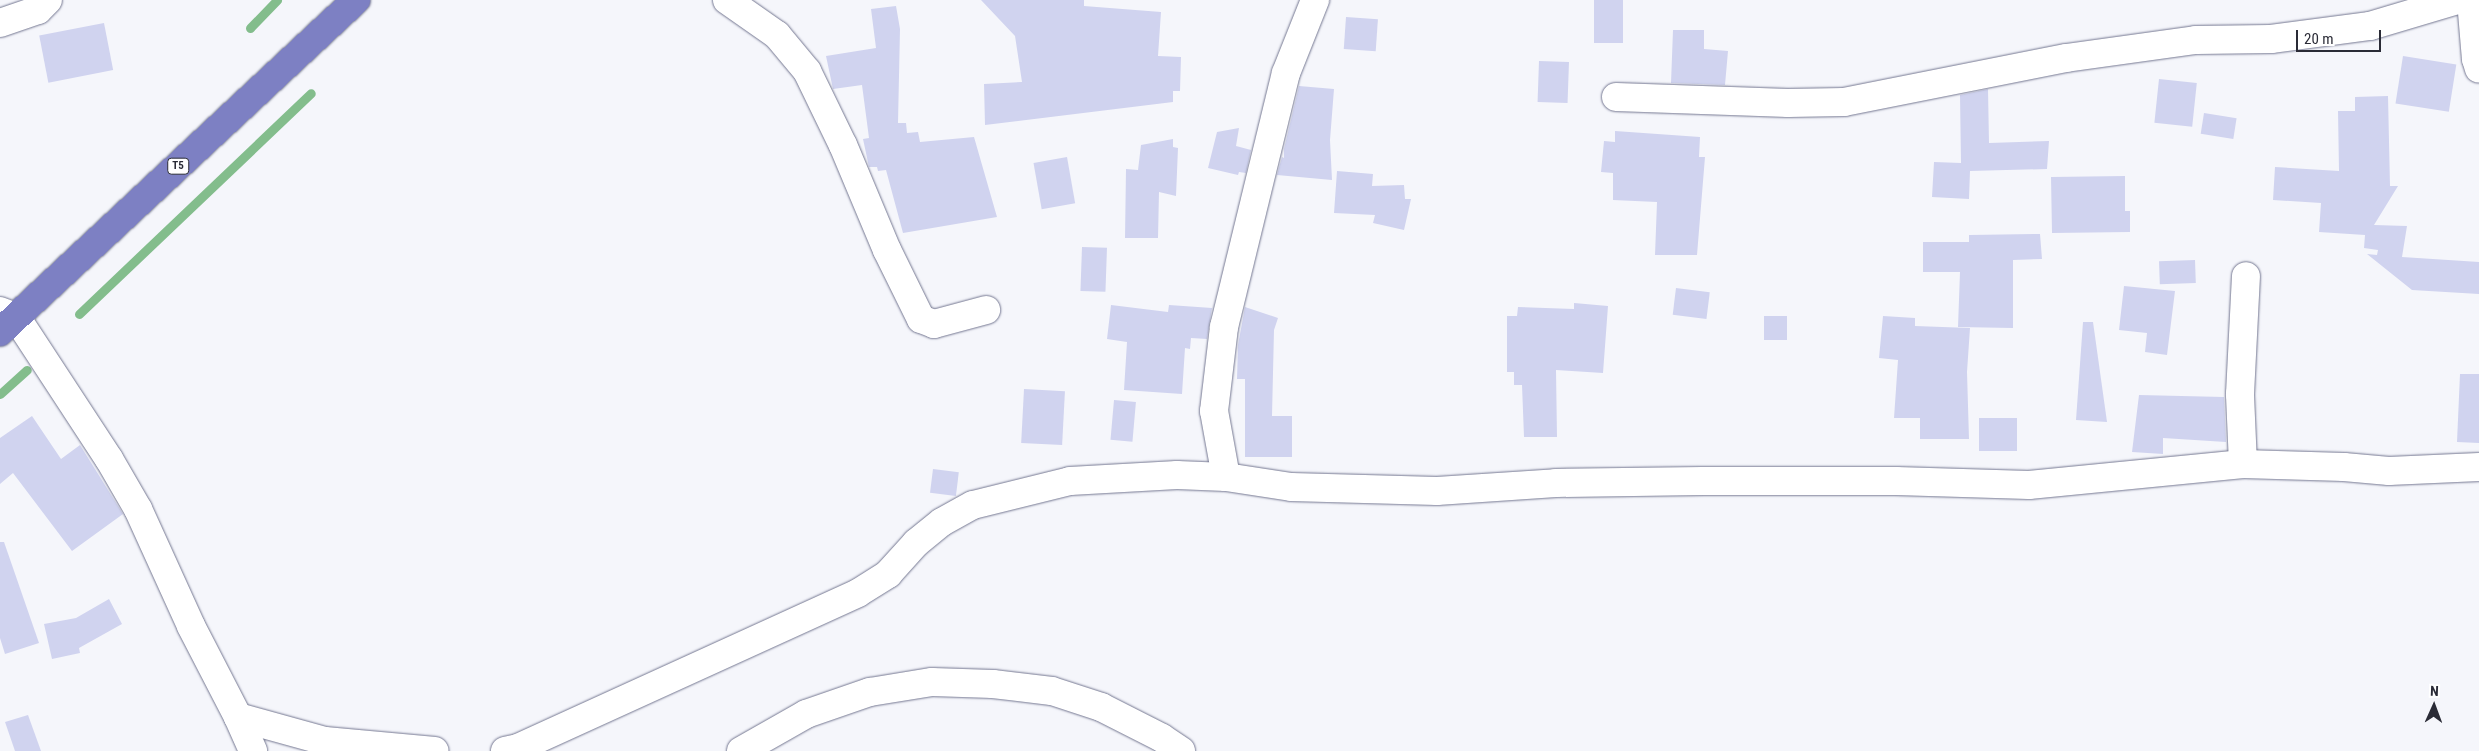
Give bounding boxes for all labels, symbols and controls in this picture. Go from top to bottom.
scale bar [2299,20,2384,52]
text: 20 m [2304,30,2334,48]
road number: T5 [167,158,189,175]
north arrow [2409,681,2459,731]
text: N [2430,683,2439,699]

